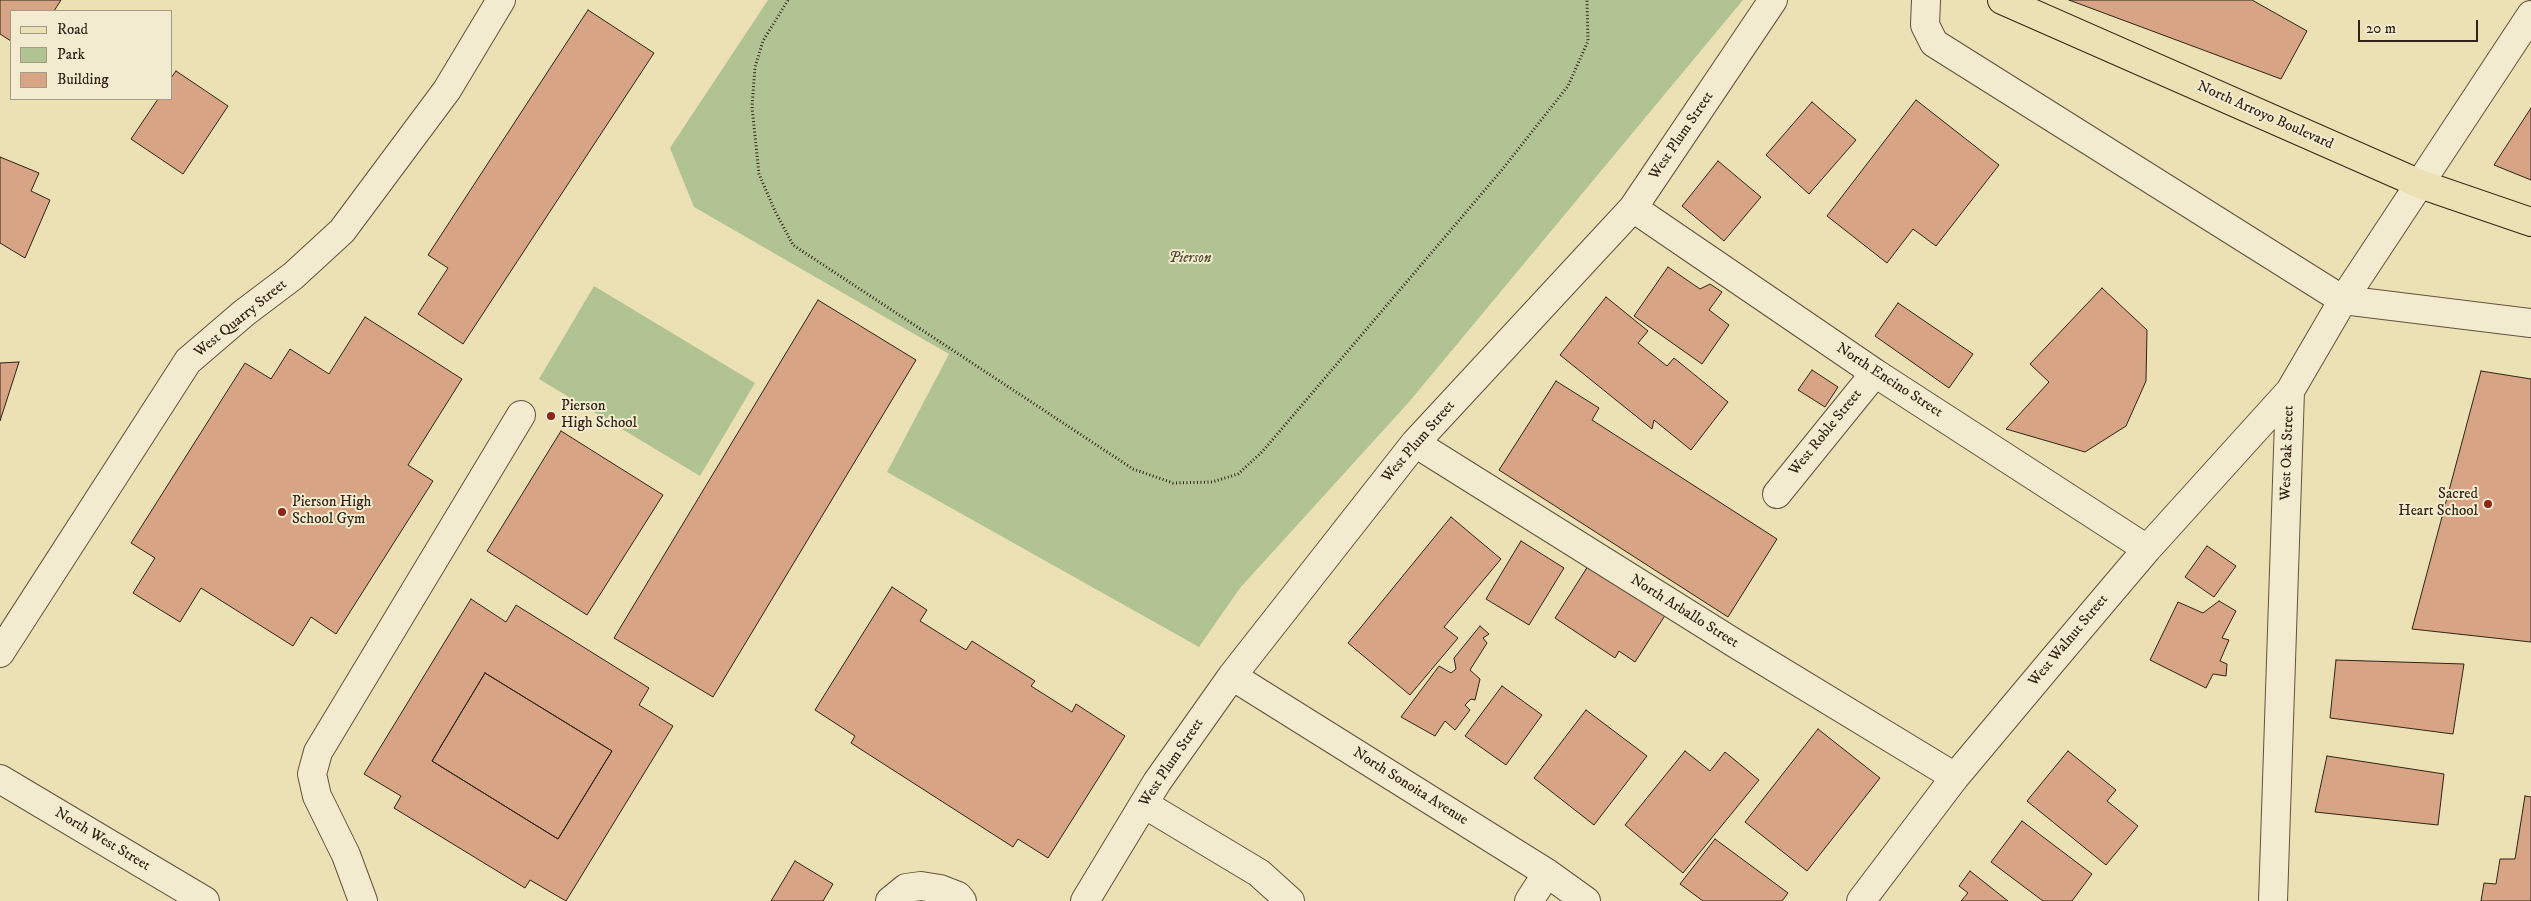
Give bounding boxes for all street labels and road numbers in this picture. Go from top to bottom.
street label: North Arroyo Boulevard [2194,78,2336,154]
street label: West Plum Street [1646,88,1718,184]
street label: West Quarry Street [191,276,291,362]
street label: North Encino Street [1832,340,1946,422]
street label: West Roble Street [1786,386,1866,480]
street label: West Plum Street [1379,397,1459,487]
street label: West Oak Street [2277,405,2299,501]
street label: North Arballo Street [1627,571,1741,653]
street label: West Walnut Street [2025,591,2113,691]
street label: West Plum Street [1136,715,1208,811]
street label: North Sonoita Avenue [1349,744,1471,830]
street label: North West Street [51,804,153,876]

